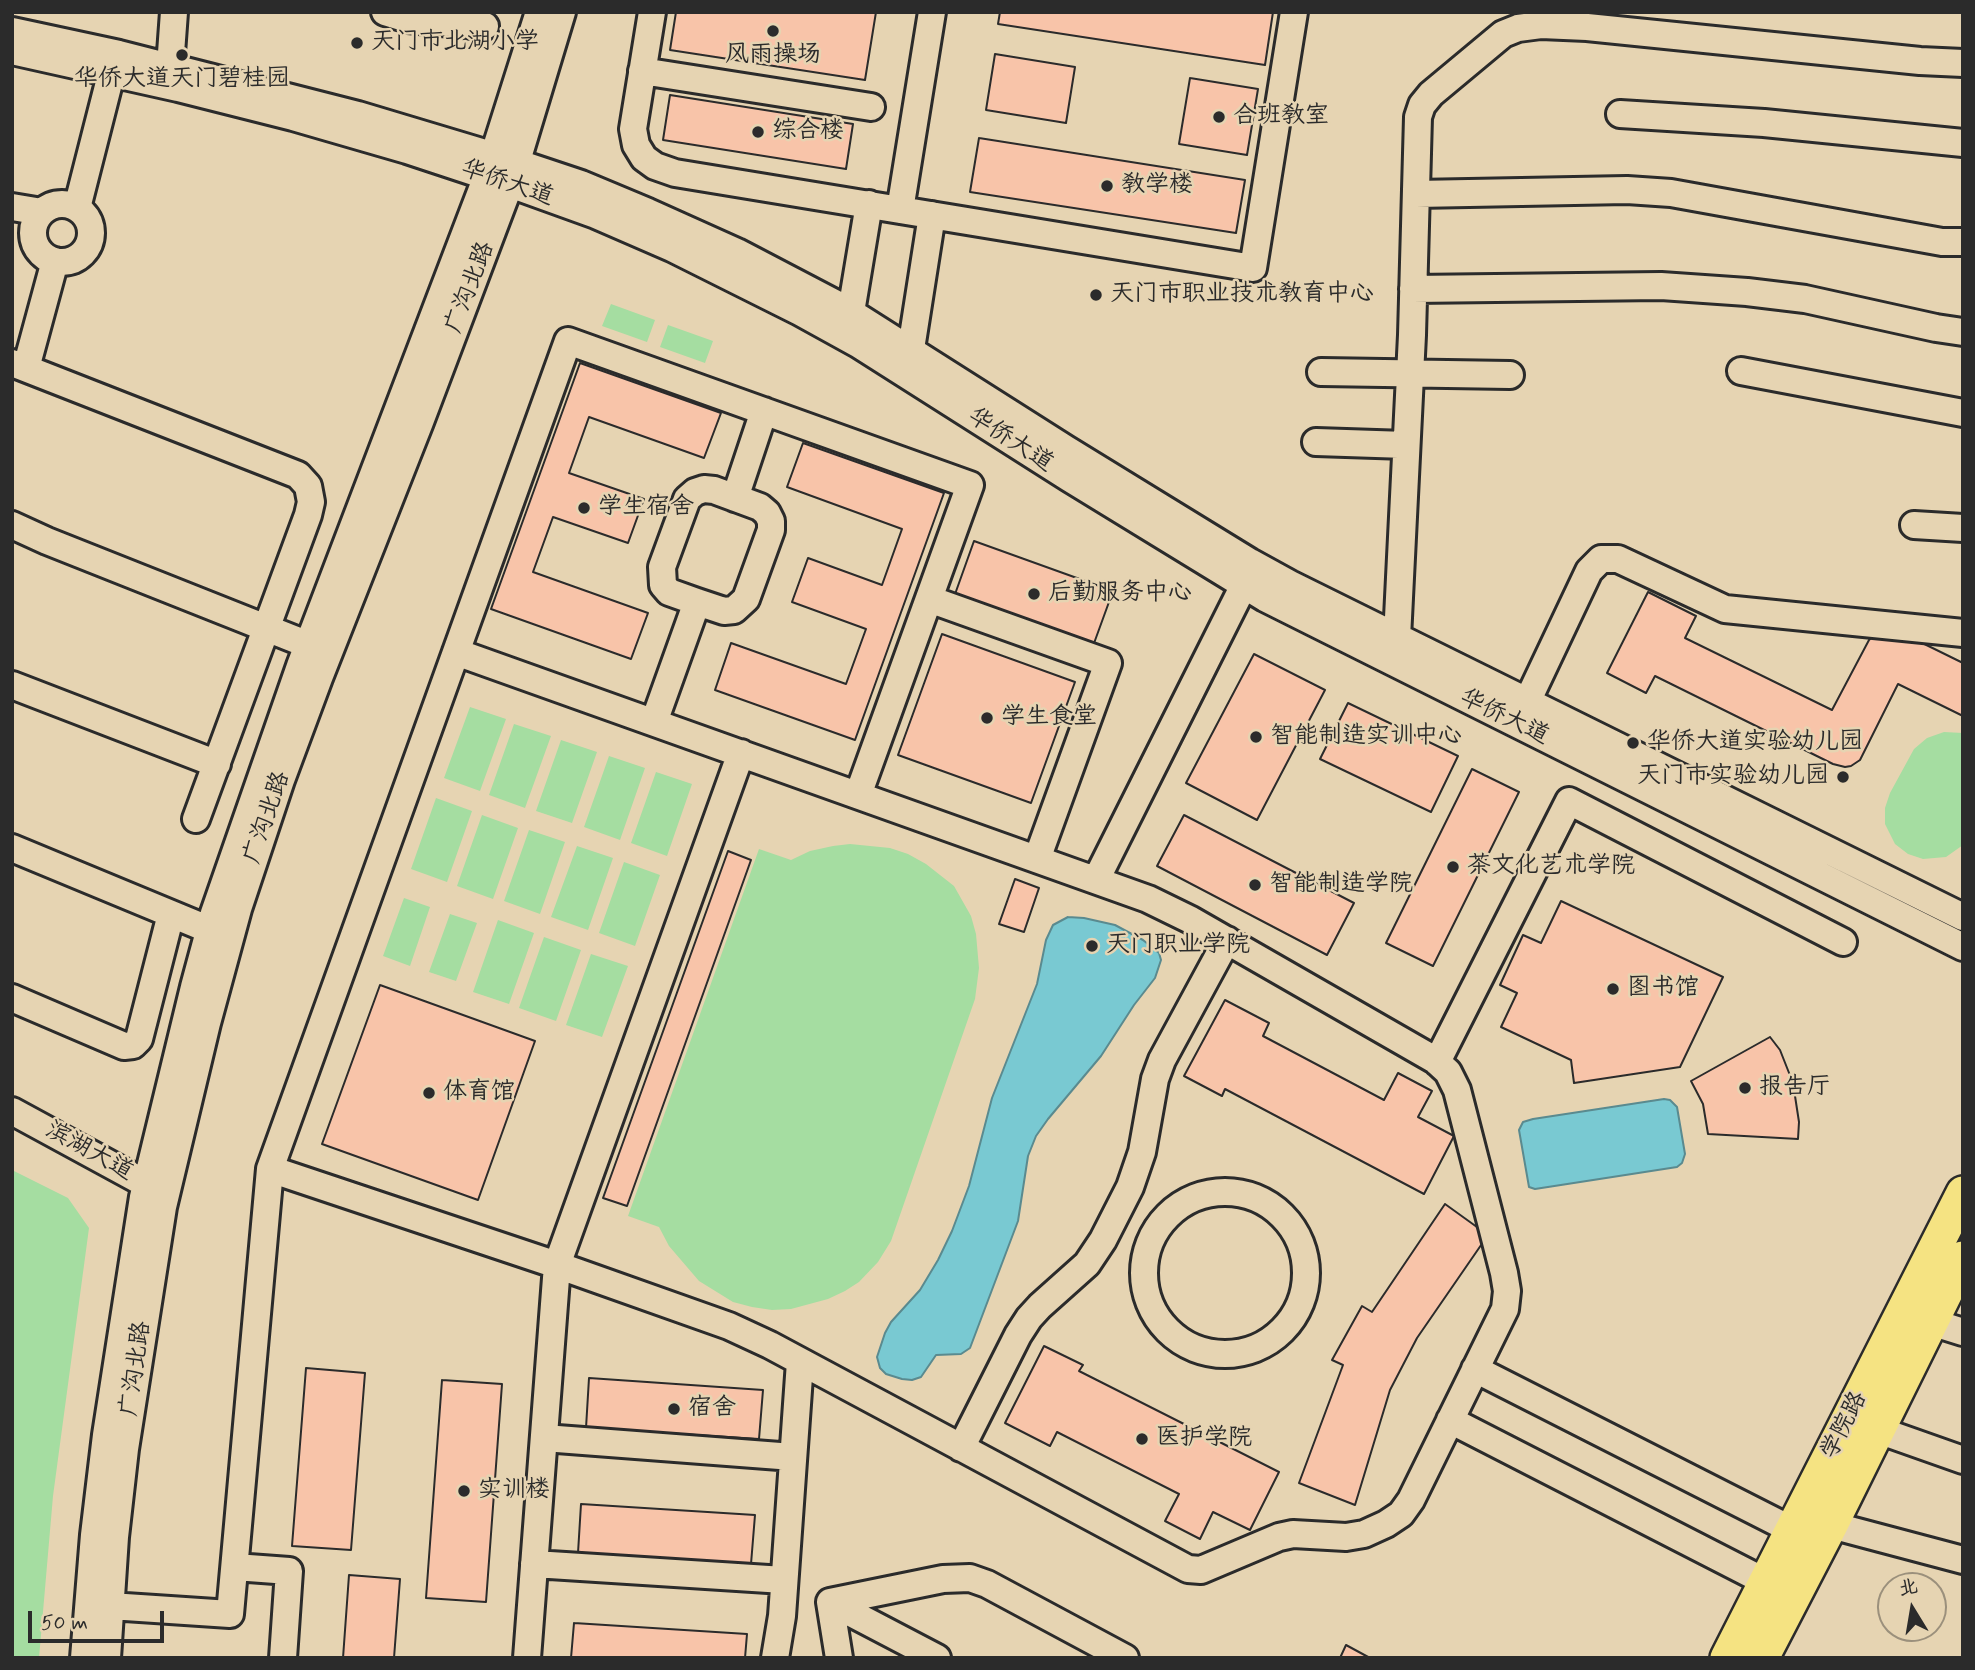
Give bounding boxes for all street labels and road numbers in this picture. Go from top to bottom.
street label: 华侨大道 [457,155,557,213]
street label: 广沟北路 [440,238,502,338]
street label: 华侨大道 [962,403,1058,479]
street label: 华侨大道 [1455,684,1553,752]
street label: 广沟北路 [239,768,297,868]
street label: 滨湖大道 [40,1116,138,1188]
street label: 广沟北路 [116,1319,158,1419]
street label: 学院路 [1816,1387,1874,1465]

